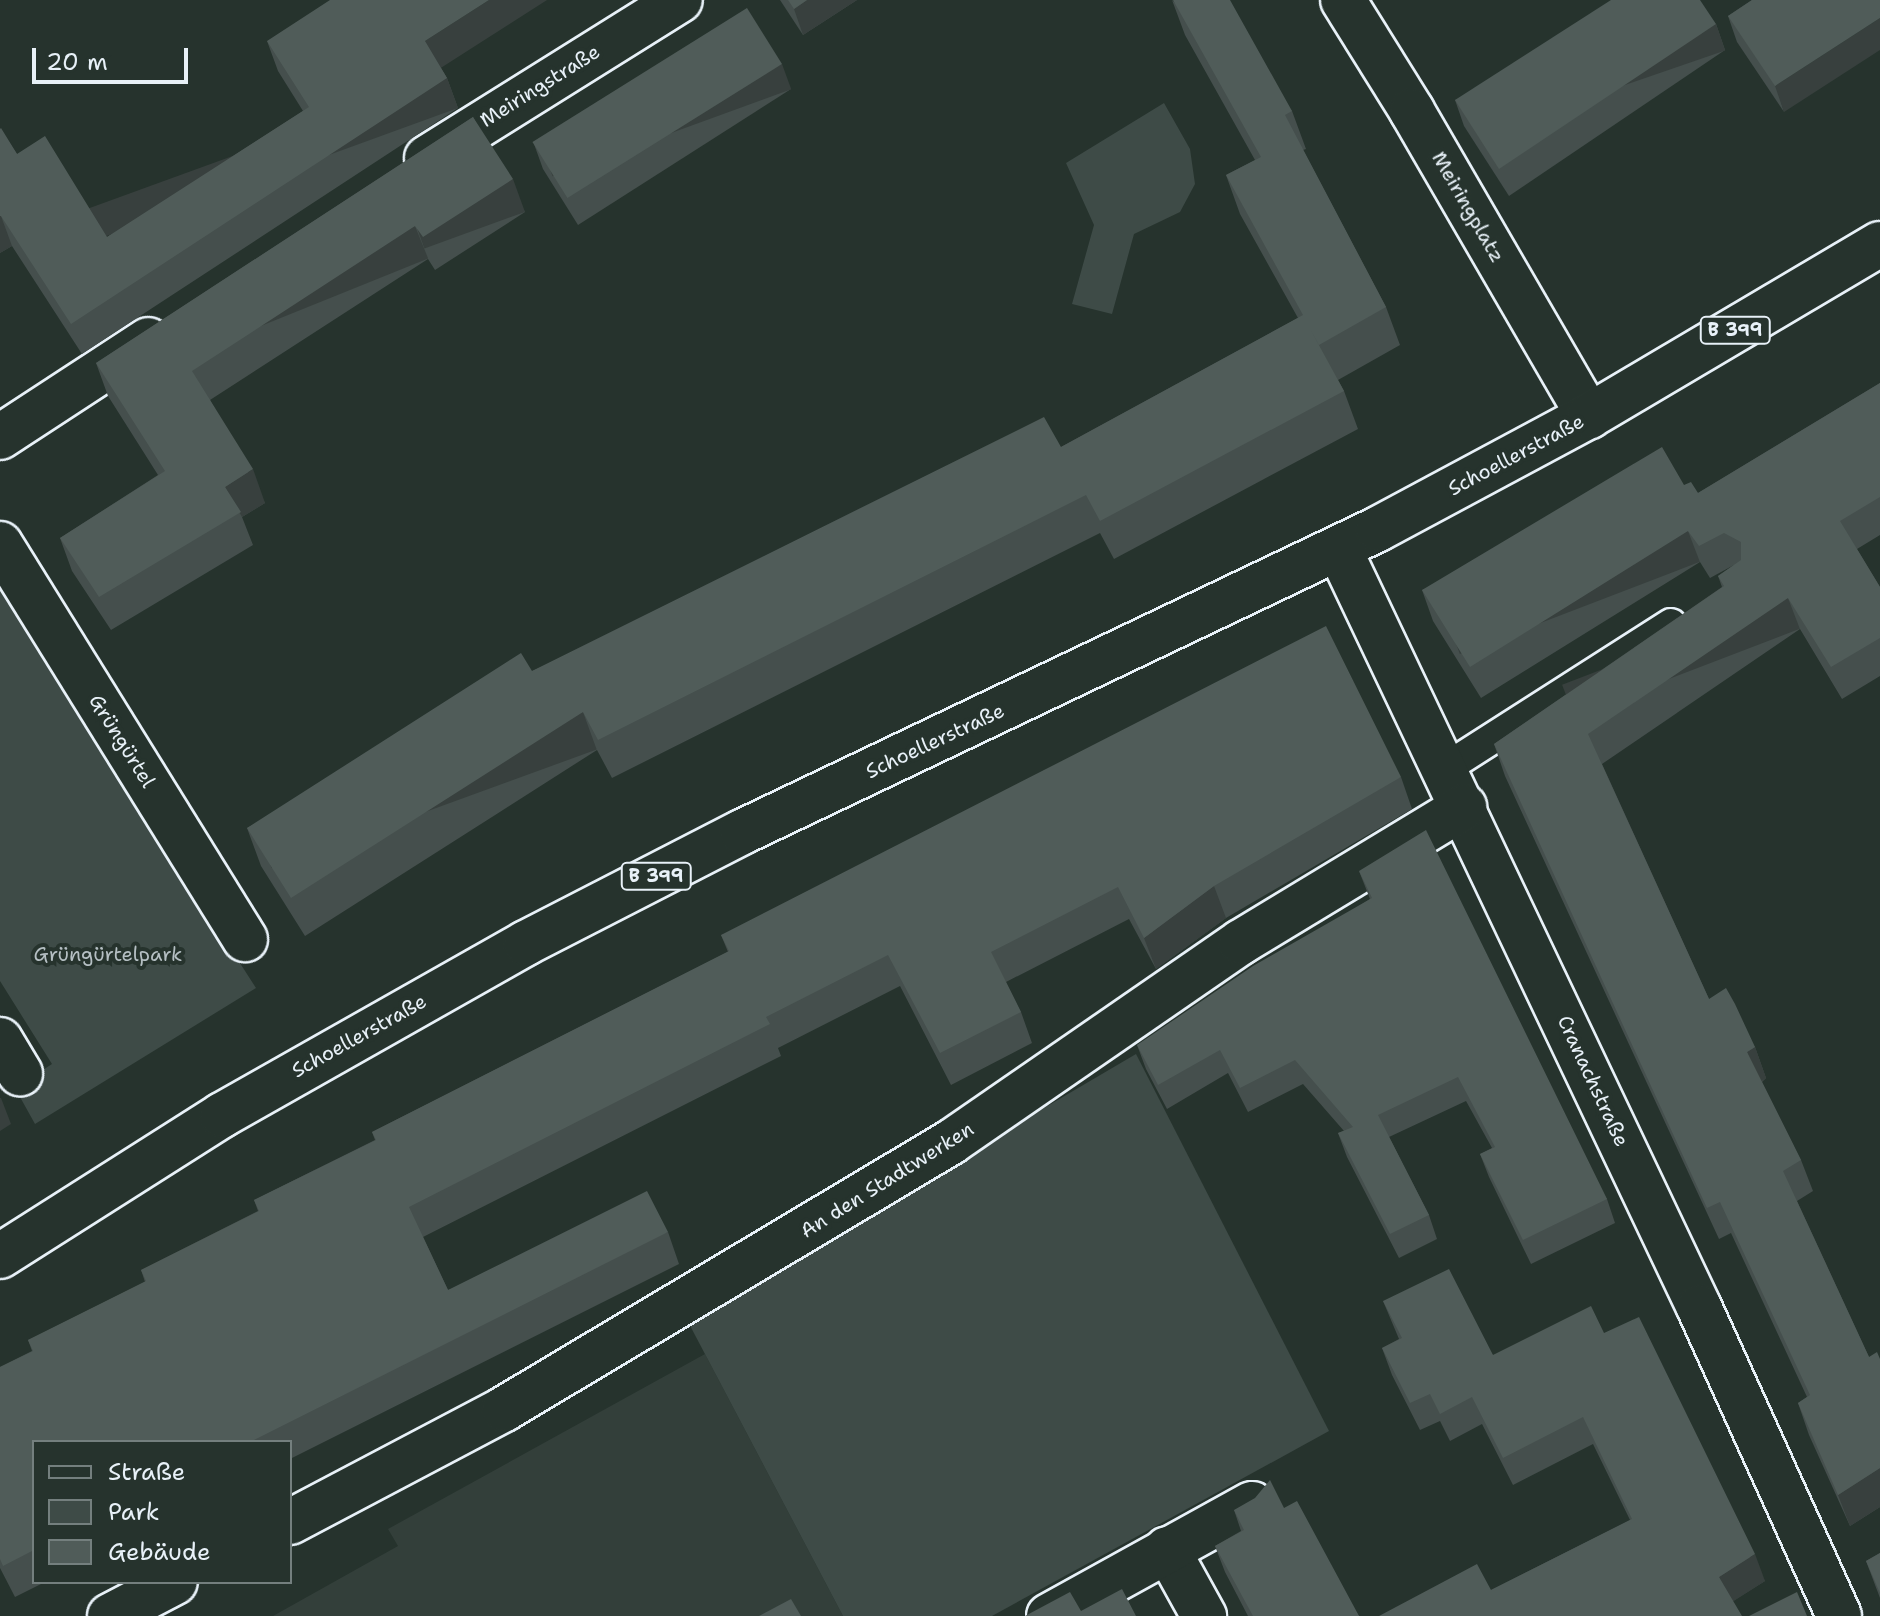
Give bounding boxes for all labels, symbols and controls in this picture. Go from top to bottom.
scale bar [36,32,192,82]
street label: Meiringstraße [476,40,604,132]
text: 20 m [46,46,108,78]
street label: Meiringplatz [1427,147,1509,267]
road number: B 399 [1699,316,1771,344]
street label: Schoellerstraße [1444,409,1588,501]
street label: Grüngürtel [84,690,160,792]
street label: Schoellerstraße [862,698,1008,784]
road number: B 399 [620,862,692,890]
park label: Grüngürtelpark [34,942,182,966]
street label: Schoellerstraße [287,989,431,1083]
street label: Cranachstraße [1552,1012,1634,1150]
street label: An den Stadtwerken [796,1117,978,1243]
legend [32,1440,292,1584]
text: Straße [108,1456,185,1488]
text: Park [108,1496,160,1528]
text: Gebäude [108,1536,210,1568]

